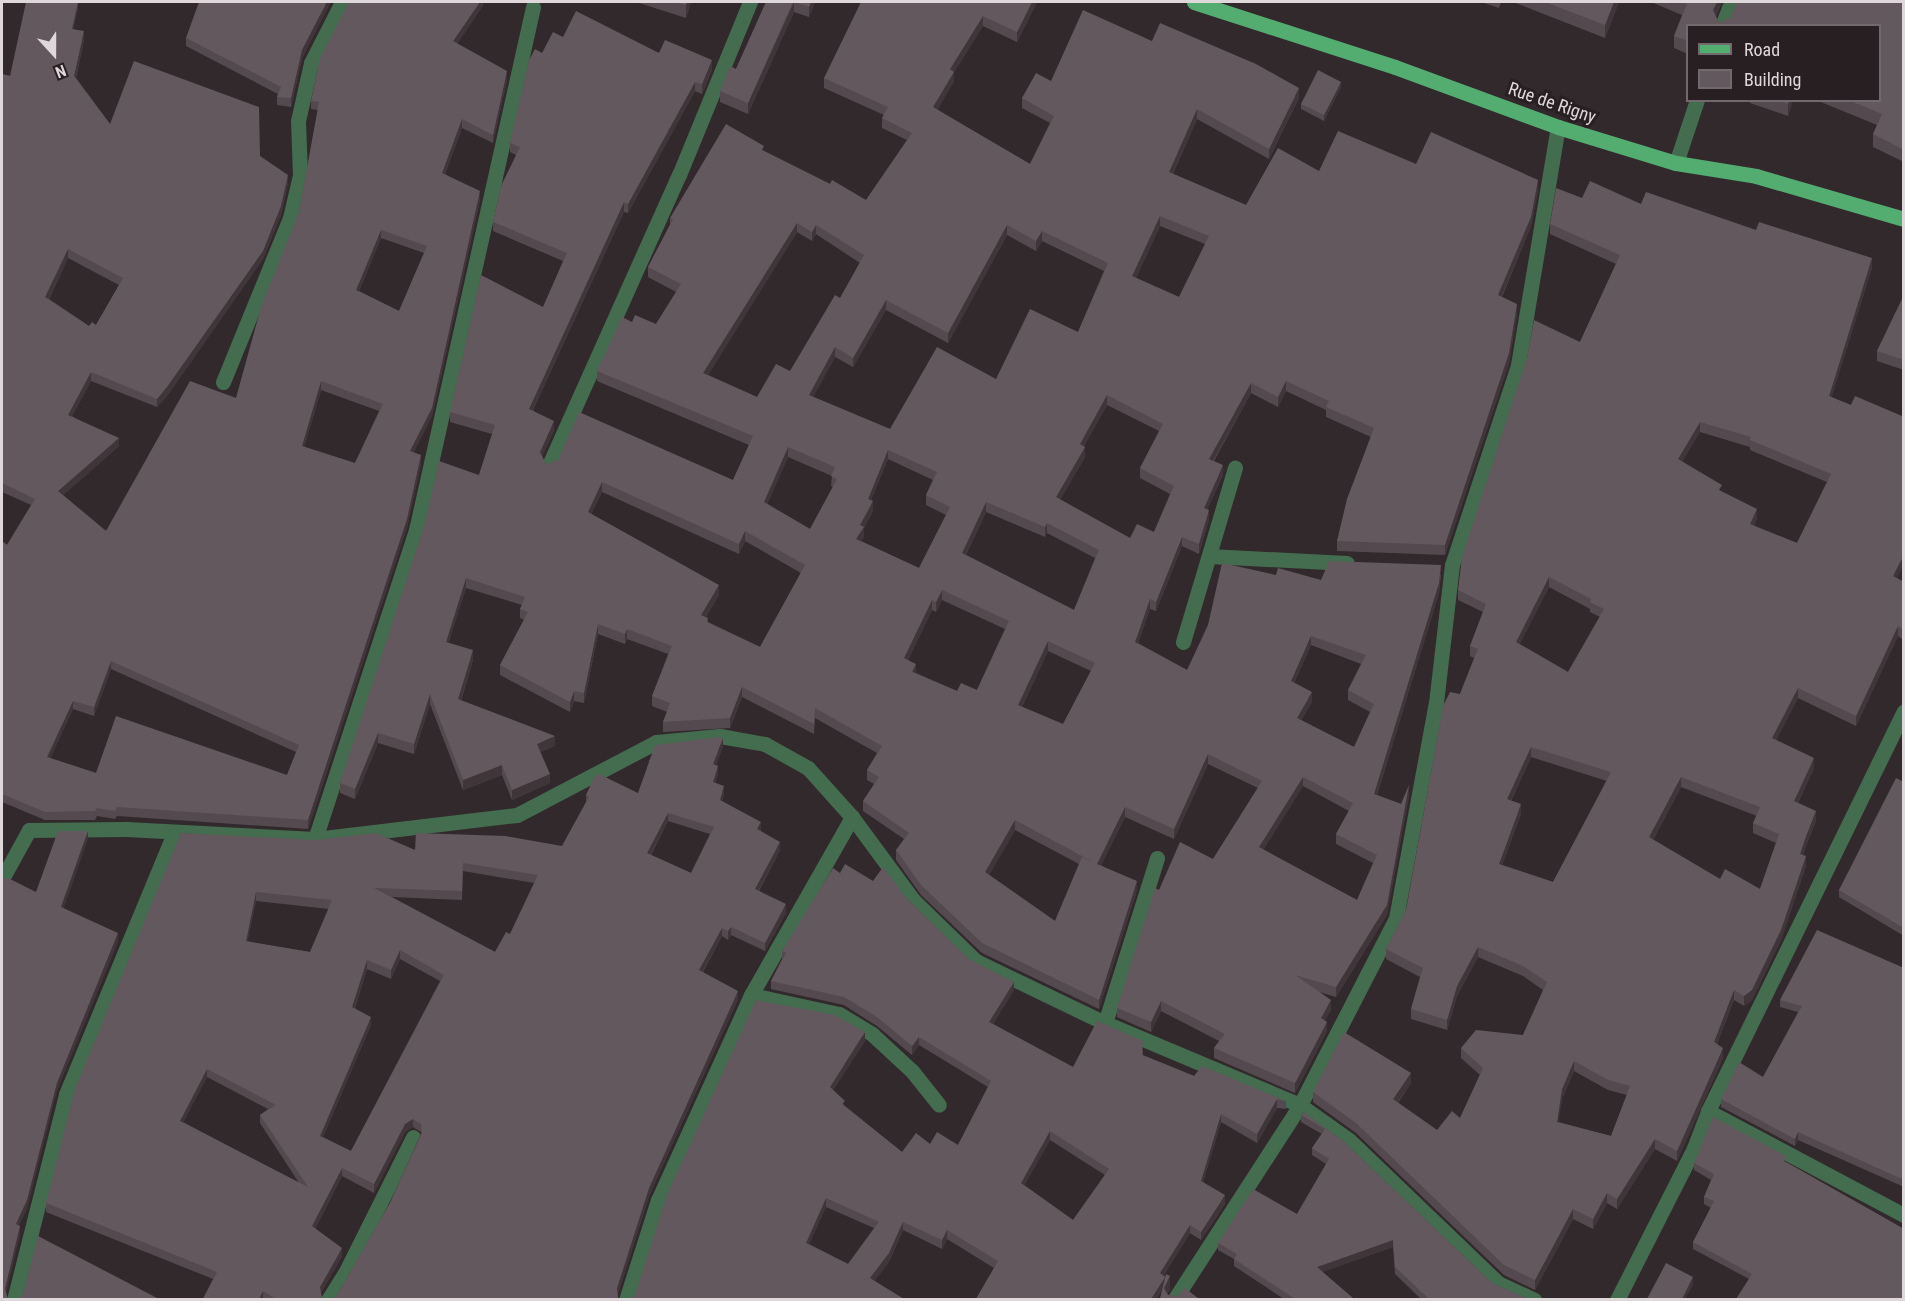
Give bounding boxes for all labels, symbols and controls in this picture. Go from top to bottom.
north arrow [24,24,84,84]
legend [1686,24,1881,102]
text: Road [1744,39,1780,60]
text: N [53,61,69,82]
text: Building [1744,69,1801,90]
street label: Rue de Rigny [1505,78,1599,128]

